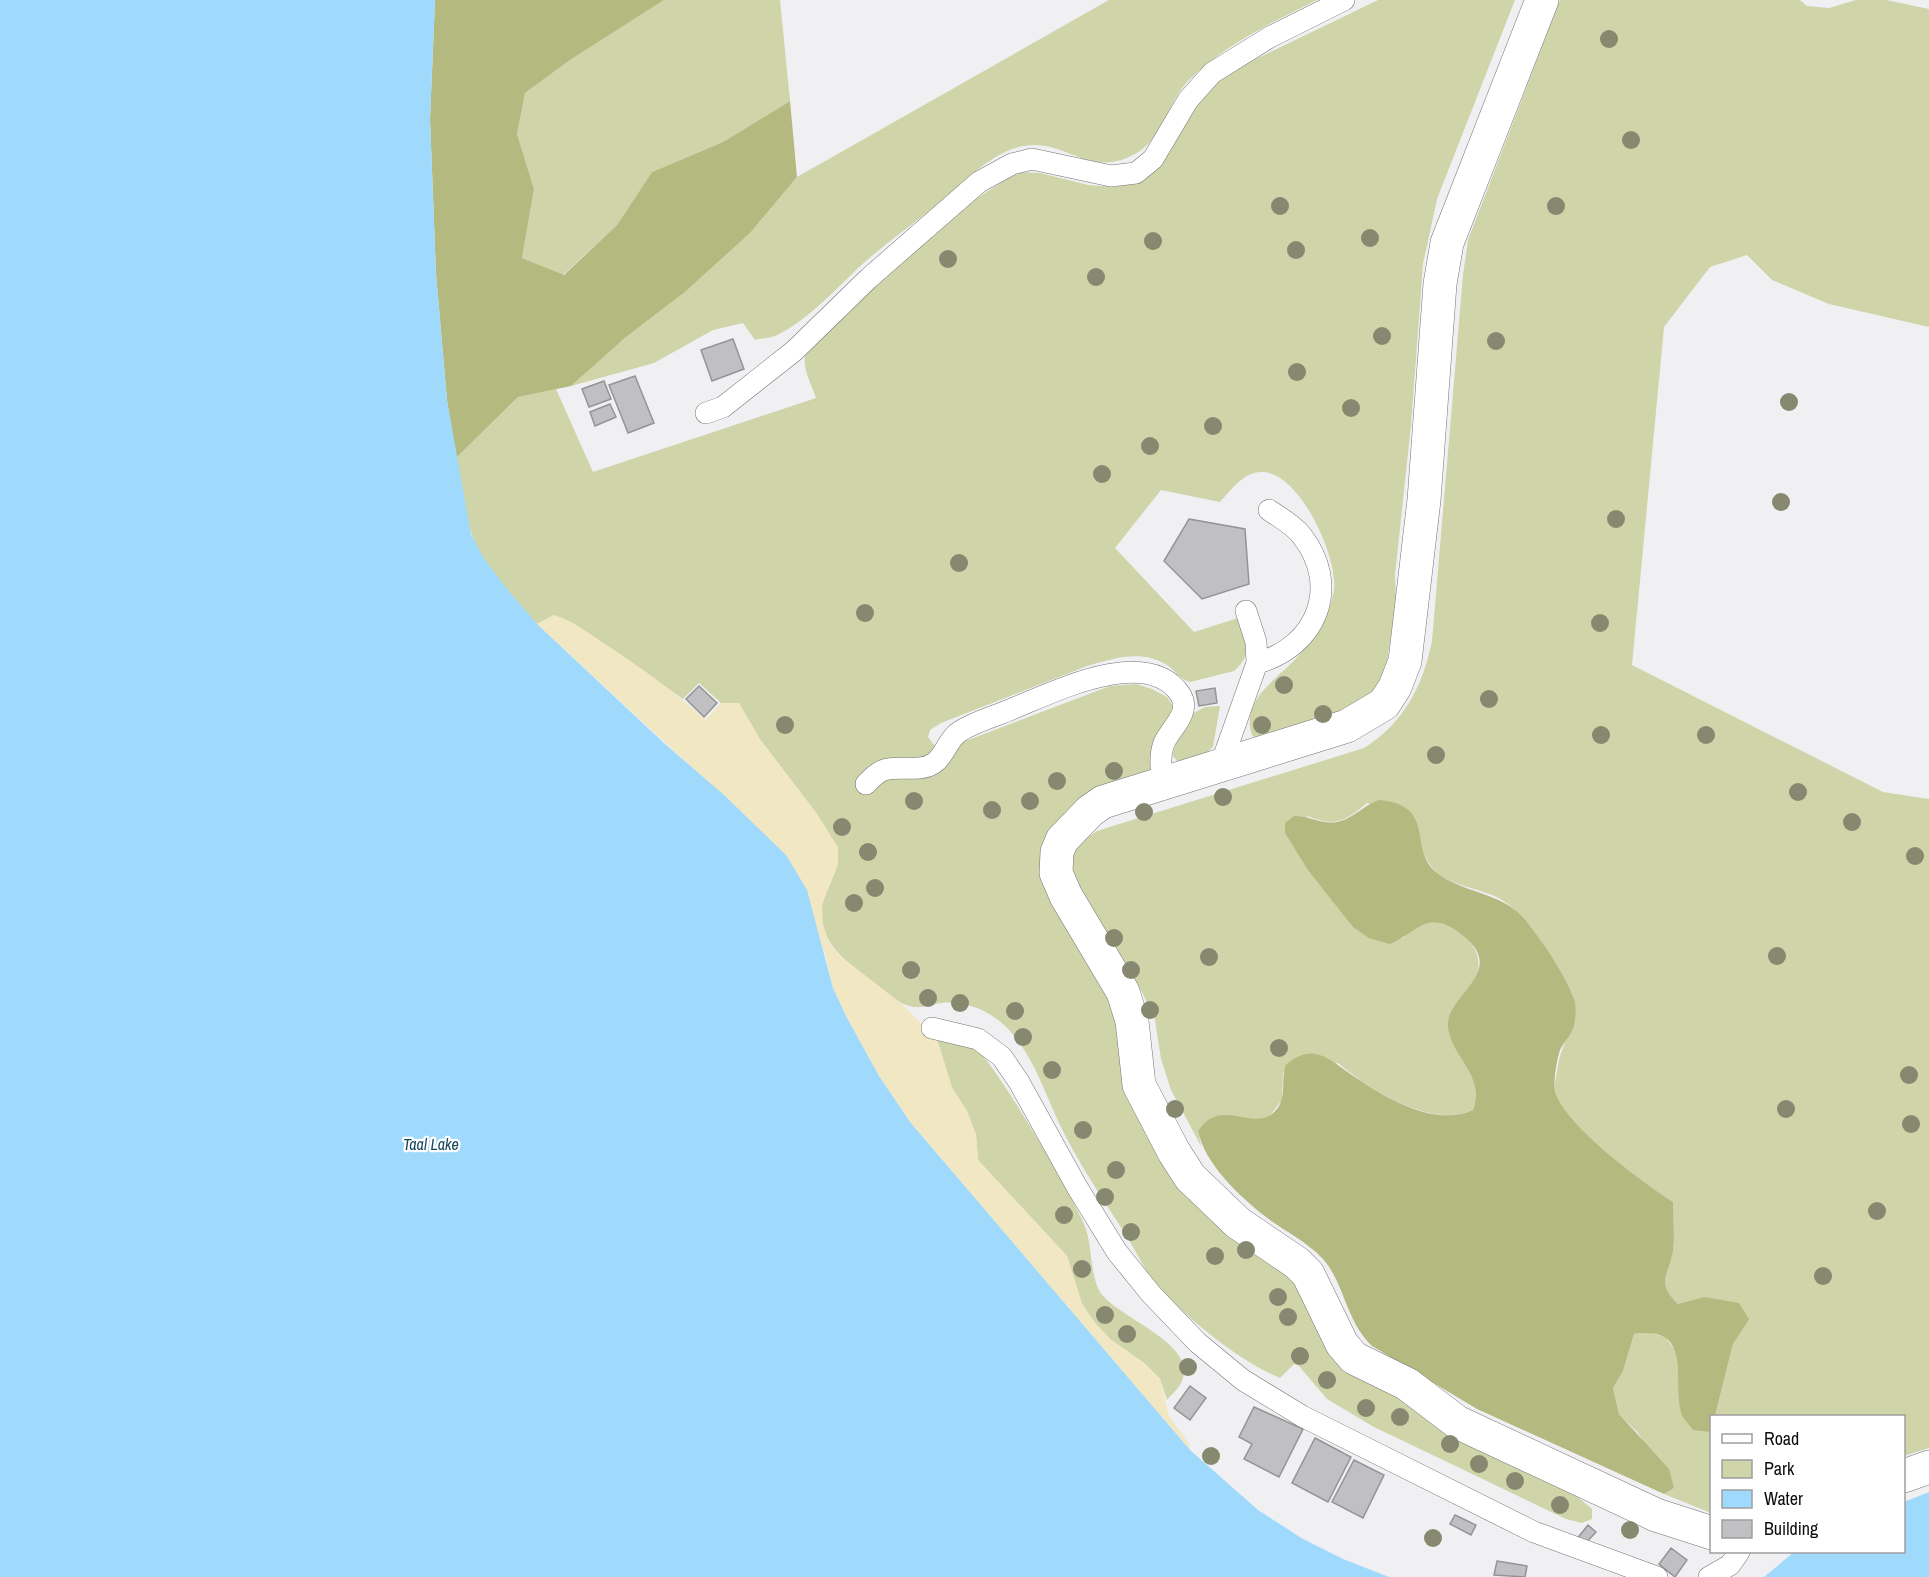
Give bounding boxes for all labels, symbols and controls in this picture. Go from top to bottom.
water label: Taal Lake [403,1133,459,1155]
legend [1710,1415,1905,1553]
text: Road [1764,1426,1799,1451]
text: Park [1764,1456,1795,1481]
text: Water [1764,1486,1803,1511]
text: Building [1764,1516,1819,1541]

